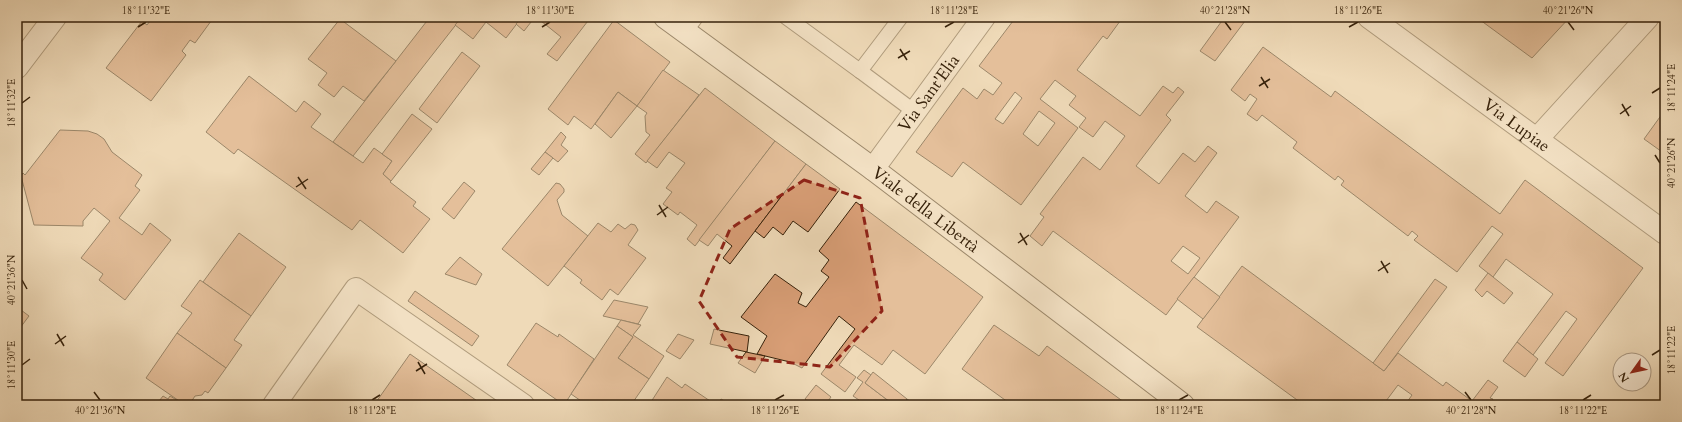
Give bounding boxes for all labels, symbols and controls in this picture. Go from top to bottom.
text: 18°11'32"E [122,4,170,18]
text: 18°11'30"E [526,4,574,18]
text: 18°11'28"E [930,4,978,18]
text: 40°21'28"N [1200,4,1251,18]
text: 18°11'26"E [1334,4,1382,18]
text: 40°21'26"N [1543,4,1594,18]
street label: Via Sant'Elia [892,49,965,137]
text: 18°11'24"E [1665,64,1679,112]
text: 18°11'32"E [5,79,19,127]
street label: Via Lupiae [1479,93,1555,157]
text: 40°21'26"N [1665,137,1679,188]
street label: Viale della Libertà [867,161,985,258]
text: 40°21'36"N [5,254,19,305]
text: 18°11'22"E [1665,326,1679,374]
text: 18°11'30"E [5,341,19,389]
north arrow [1612,352,1652,392]
text: N [1615,369,1633,385]
text: 40°21'36"N [75,404,126,418]
text: 18°11'28"E [348,404,396,418]
text: 18°11'26"E [751,404,799,418]
text: 18°11'24"E [1155,404,1203,418]
text: 40°21'28"N [1446,404,1497,418]
text: 18°11'22"E [1559,404,1607,418]

